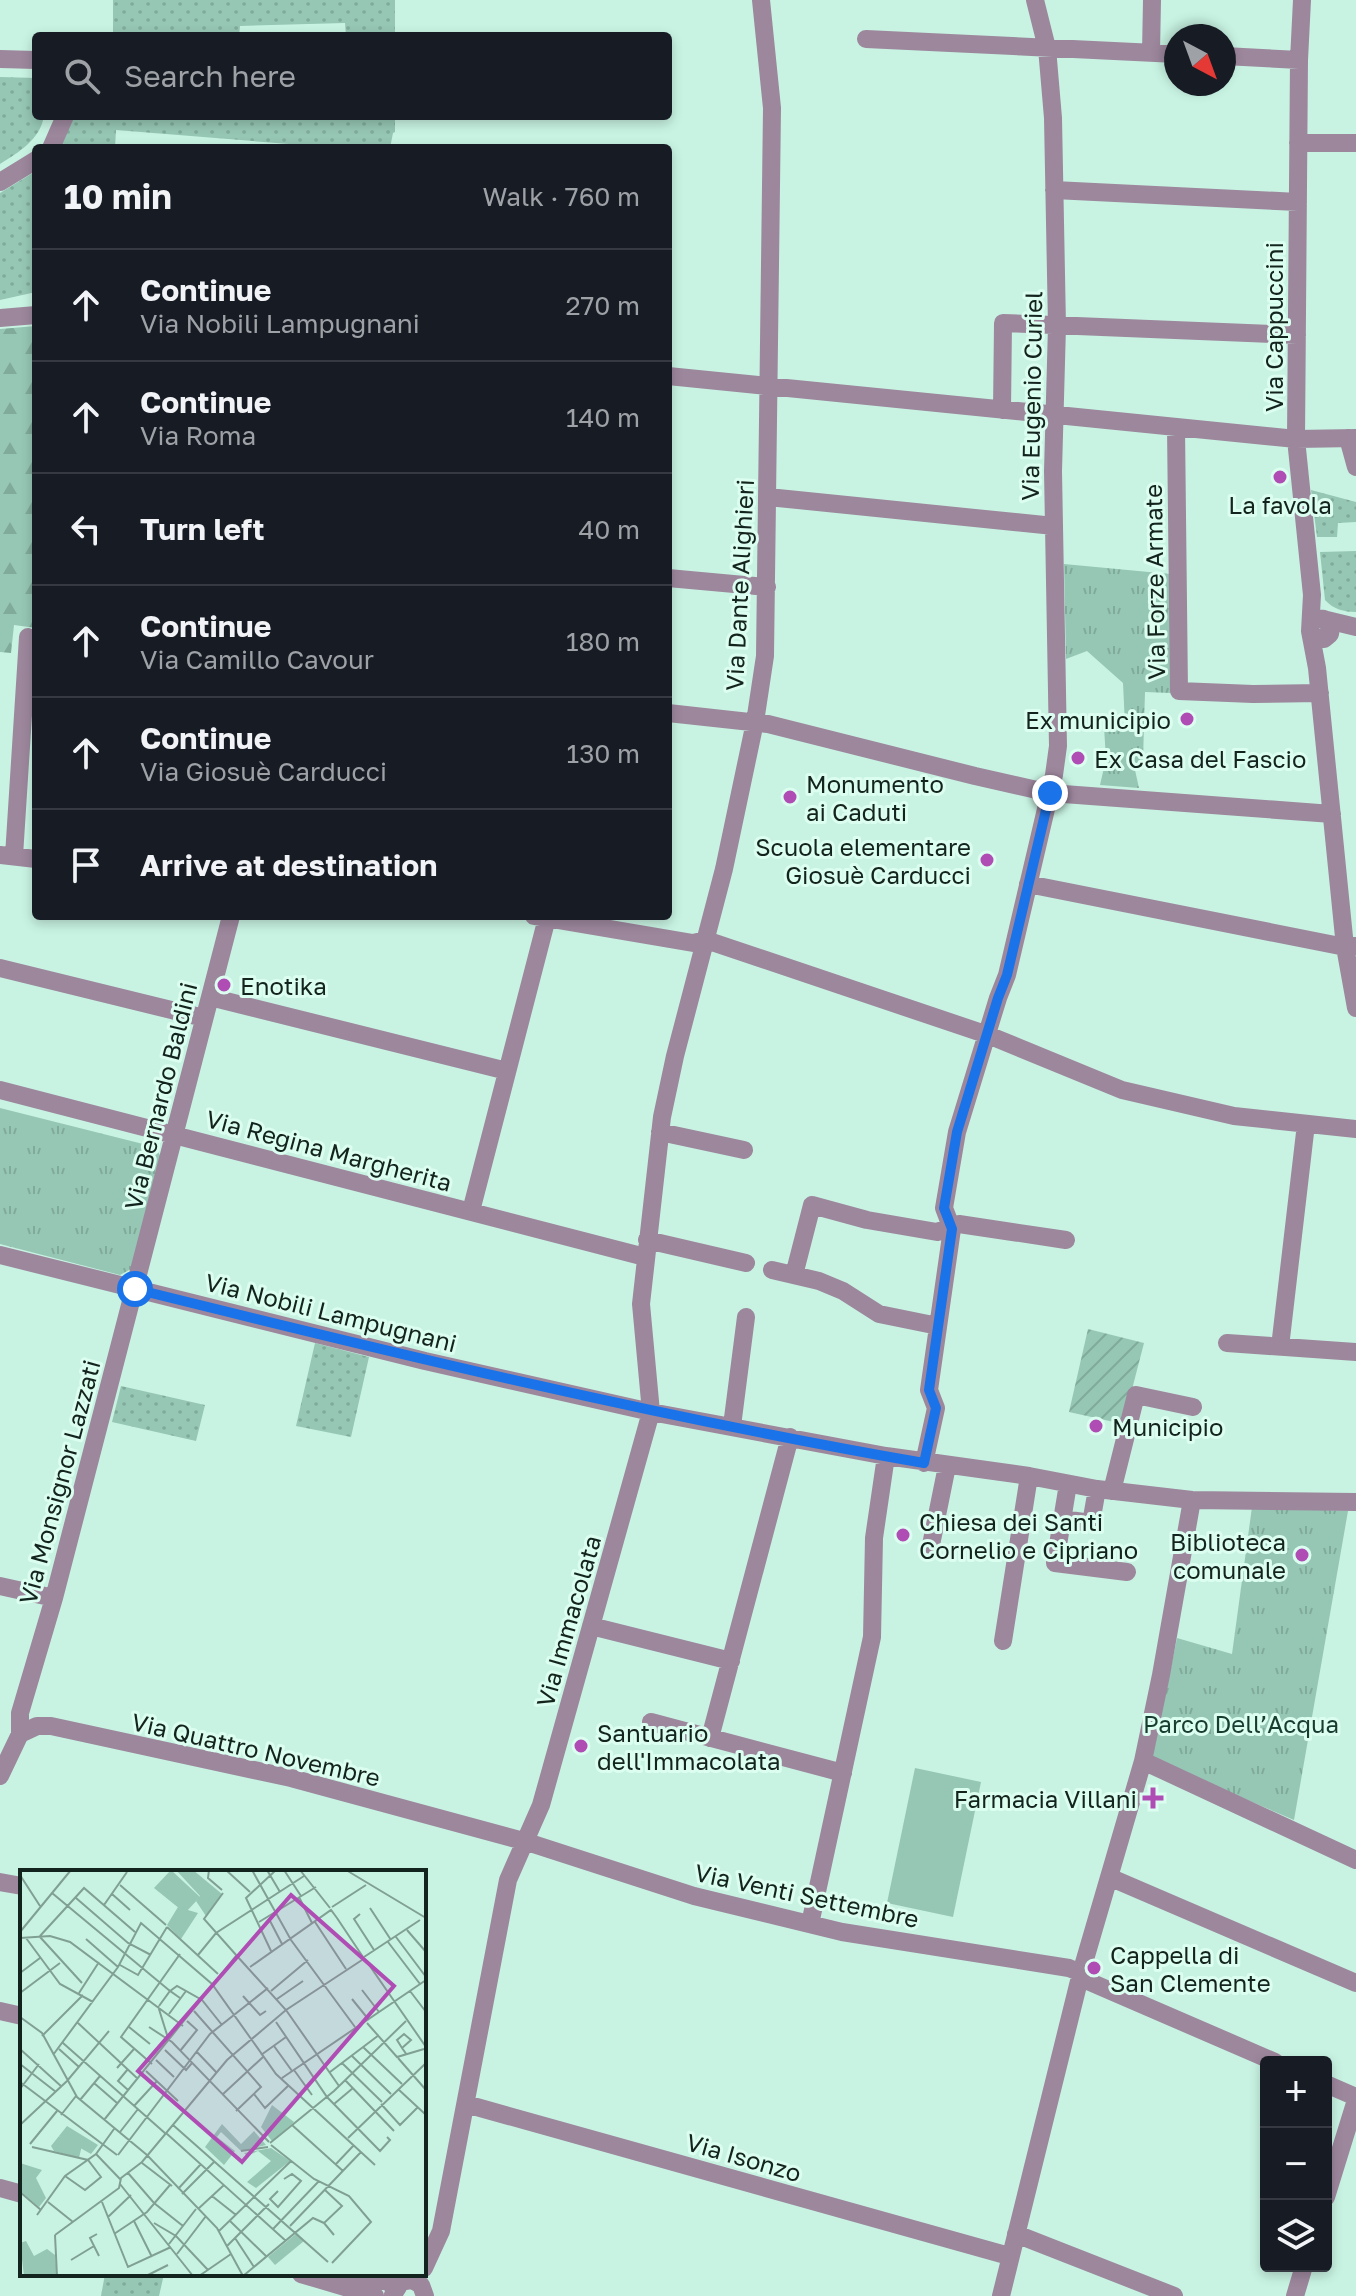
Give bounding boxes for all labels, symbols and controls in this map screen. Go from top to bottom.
north arrow [1164,24,1236,96]
search box [32,32,672,120]
icon: search [60,54,104,98]
text: Search here [124,58,296,94]
text: 10 min [64,176,172,216]
text: Walk · 760 m [482,181,640,212]
street label: Via Cappuccini [1259,242,1288,412]
text: Continue [140,272,271,308]
icon: ahead [64,283,108,327]
text: 270 m [566,290,640,321]
street label: Via Eugenio Curiel [1015,291,1047,501]
text: Via Nobili Lampugnani [140,308,420,339]
text: Continue [140,384,271,420]
icon: ahead [64,395,108,439]
text: 140 m [566,402,640,433]
text: Via Roma [140,420,256,451]
marker: La favola [1271,468,1289,486]
street label: Via Dante Alighieri [719,478,759,692]
street label: Via Forze Armate [1138,484,1170,680]
place label: La favola [1228,490,1332,519]
icon: left [64,507,108,551]
text: Turn left [140,511,265,547]
text: 40 m [579,514,640,545]
text: Continue [140,608,271,644]
icon: ahead [64,619,108,663]
text: 180 m [566,626,640,657]
text: Via Camillo Cavour [140,644,374,675]
place label: Ex municipio [1025,705,1171,734]
marker: Ex municipio [1178,710,1196,728]
text: Continue [140,720,271,756]
icon: ahead [64,731,108,775]
text: 130 m [567,738,640,769]
place label: Ex Casa del Fascio [1094,744,1306,773]
marker: Ex Casa del Fascio [1069,749,1087,767]
text: Via Giosuè Carducci [140,756,387,787]
place label: Monumento ai Caduti [806,769,944,826]
route end [1032,775,1068,811]
marker: Monumento ai Caduti [781,788,799,806]
place label: Scuola elementare Giosuè Carducci [755,832,971,889]
icon: arrive [64,843,108,887]
text: Arrive at destination [140,847,437,883]
marker: Scuola elementare Giosuè Carducci [978,851,996,869]
place label: Enotika [240,971,327,1000]
marker: Enotika [215,976,233,994]
street label: Via Bernardo Baldini [118,979,202,1213]
street label: Via Regina Margherita [203,1103,455,1197]
street label: Via Nobili Lampugnani [202,1267,460,1357]
route start [117,1271,153,1307]
street label: Via Monsignor Lazzati [12,1357,106,1607]
place label: Municipio [1112,1412,1223,1441]
marker: Municipio [1087,1417,1105,1435]
place label: Chiesa dei Santi Cornelio e Cipriano [919,1507,1138,1564]
marker: Chiesa dei Santi Cornelio e Cipriano [894,1526,912,1544]
place label: Biblioteca comunale [1170,1527,1286,1584]
street label: Via Immacolata [530,1532,606,1710]
marker: Biblioteca comunale [1293,1546,1311,1564]
street label: Via Quattro Novembre [129,1706,383,1792]
park label: Parco Dell’Acqua [1143,1709,1339,1738]
place label: Santuario dell'Immacolata [597,1718,781,1775]
marker: Santuario dell'Immacolata [572,1737,590,1755]
place label: Farmacia Villani [954,1784,1137,1813]
marker: Farmacia Villani [1144,1789,1162,1807]
street label: Via Venti Settembre [692,1857,922,1933]
inset map [20,1870,426,2276]
place label: Cappella di San Clemente [1110,1940,1271,1997]
marker: Cappella di San Clemente [1085,1959,1103,1977]
map controls [1260,2056,1332,2272]
button: + [1260,2056,1332,2128]
street label: Via Isonzo [683,2127,805,2187]
button: − [1260,2128,1332,2200]
button: layers [1260,2200,1332,2272]

